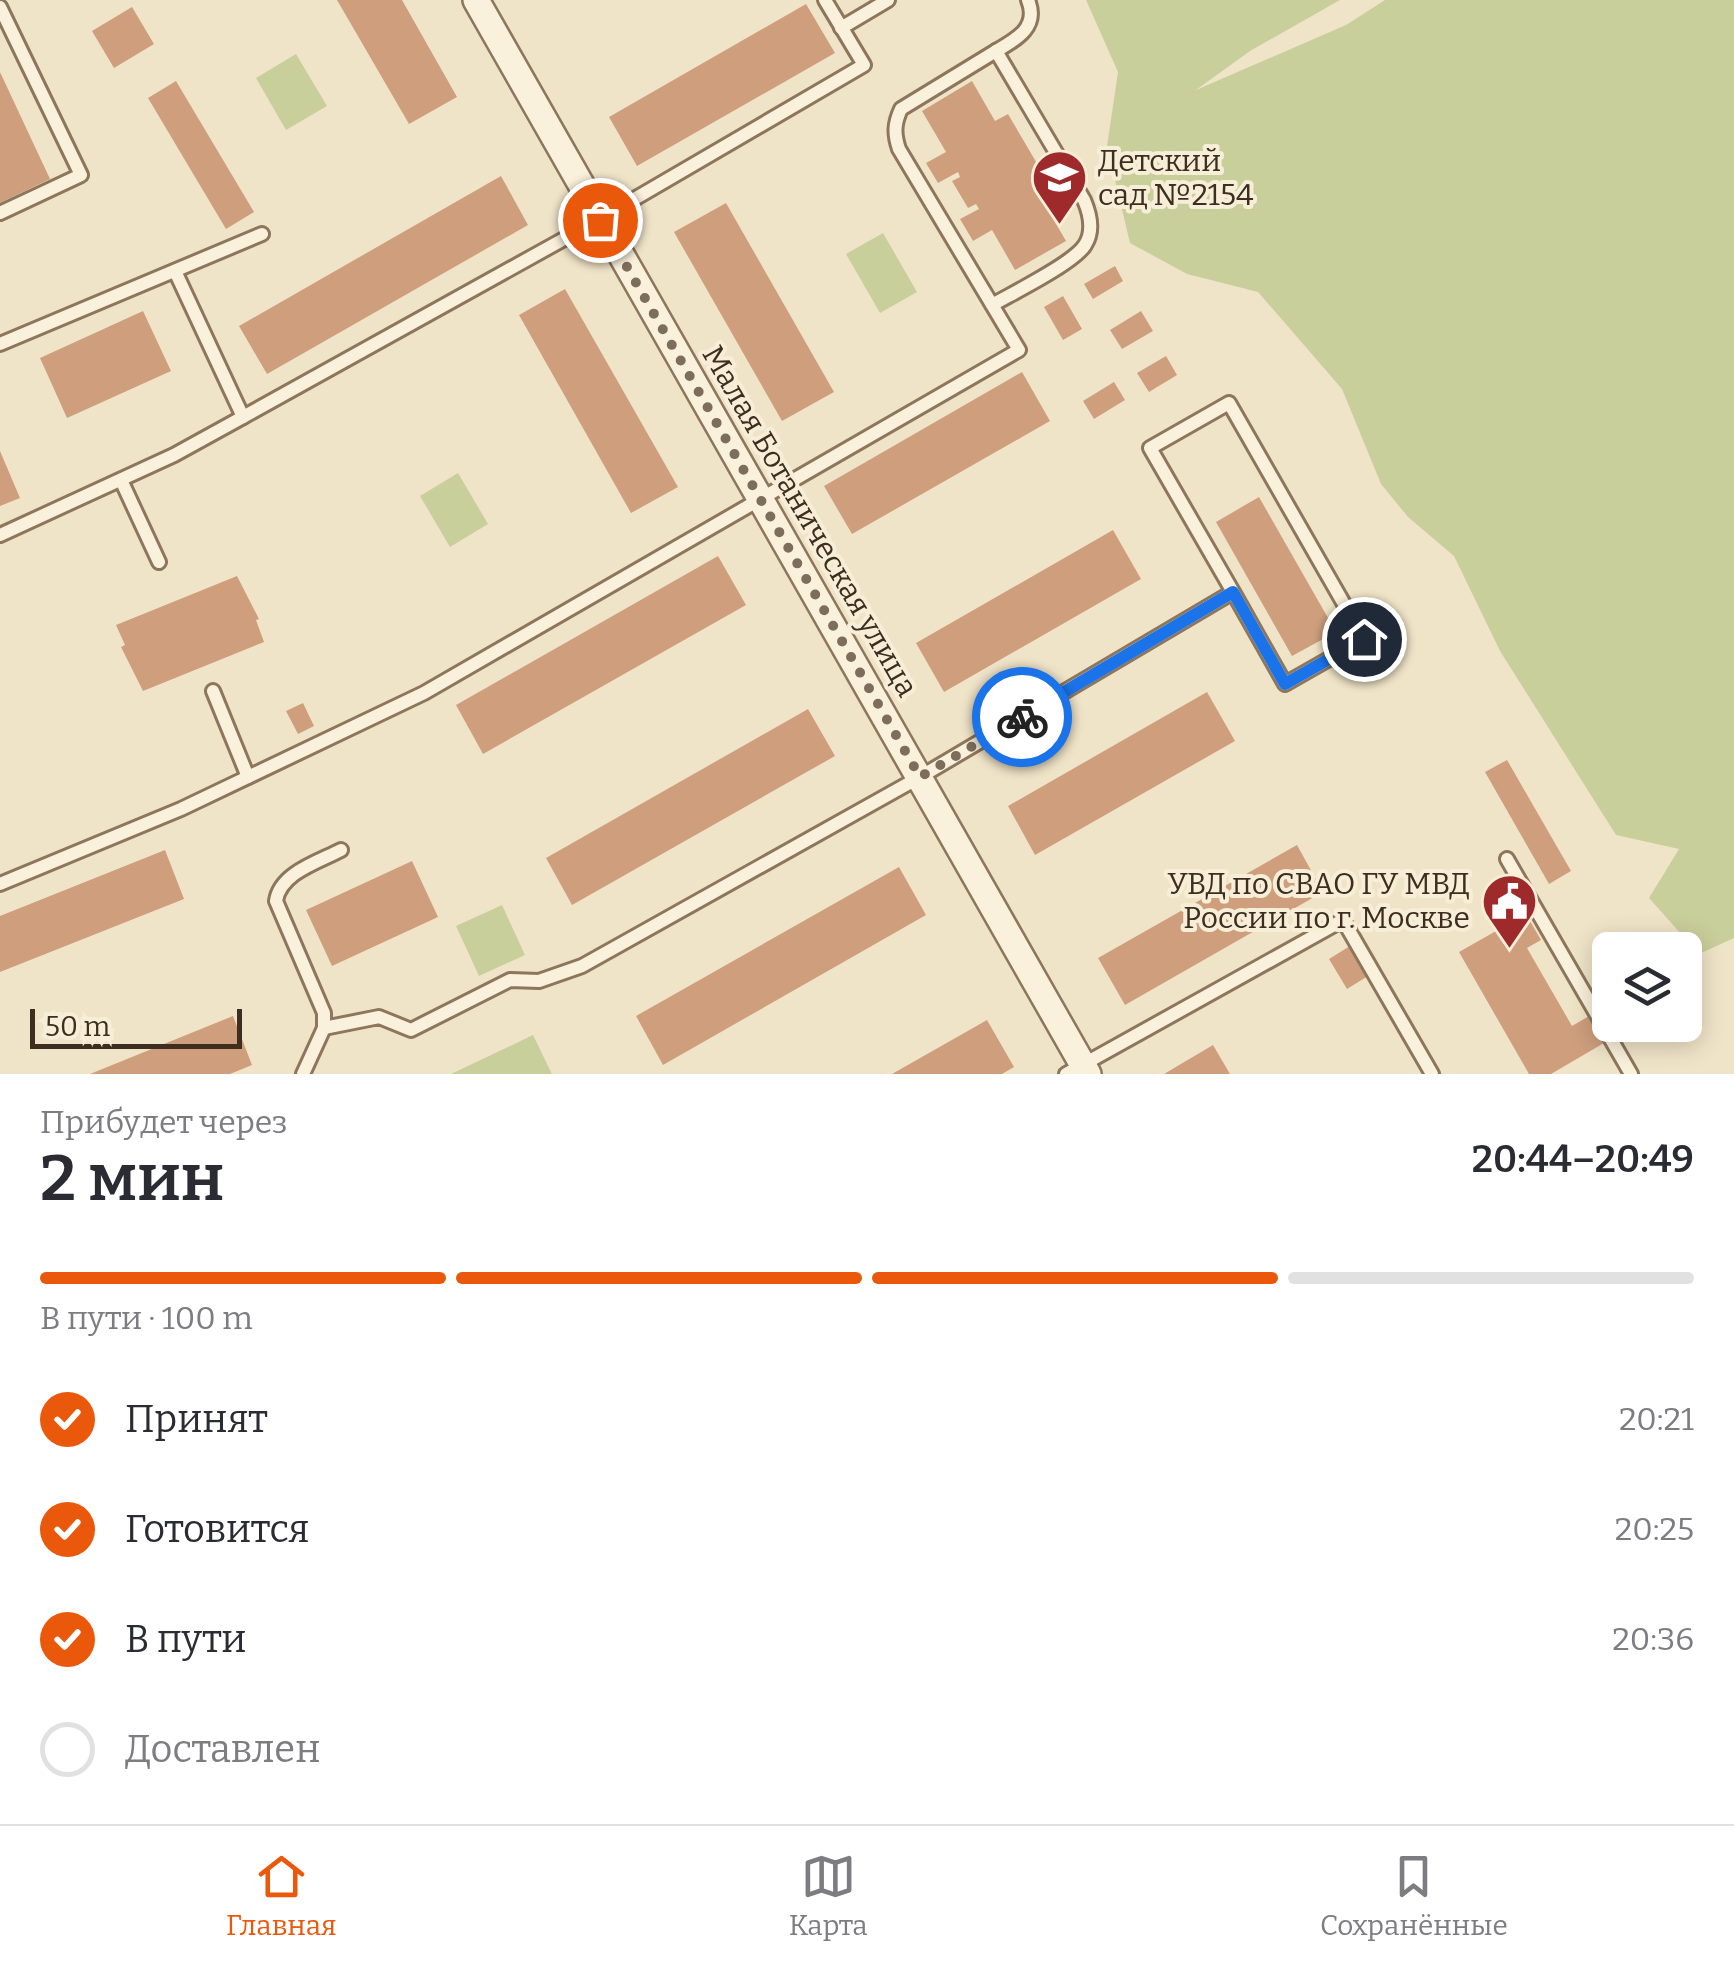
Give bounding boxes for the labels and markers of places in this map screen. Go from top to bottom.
place label: Детский сад №2154 [1098,143,1254,213]
school or university icon: Детский сад №2154 [1029,148,1089,227]
pin [558,178,643,263]
pin [1322,597,1407,682]
place label: УВД по СВАО ГУ МВД России по г. Москве [1168,866,1470,936]
public building icon: УВД по СВАО ГУ МВД России по г. Москве [1479,871,1539,950]

